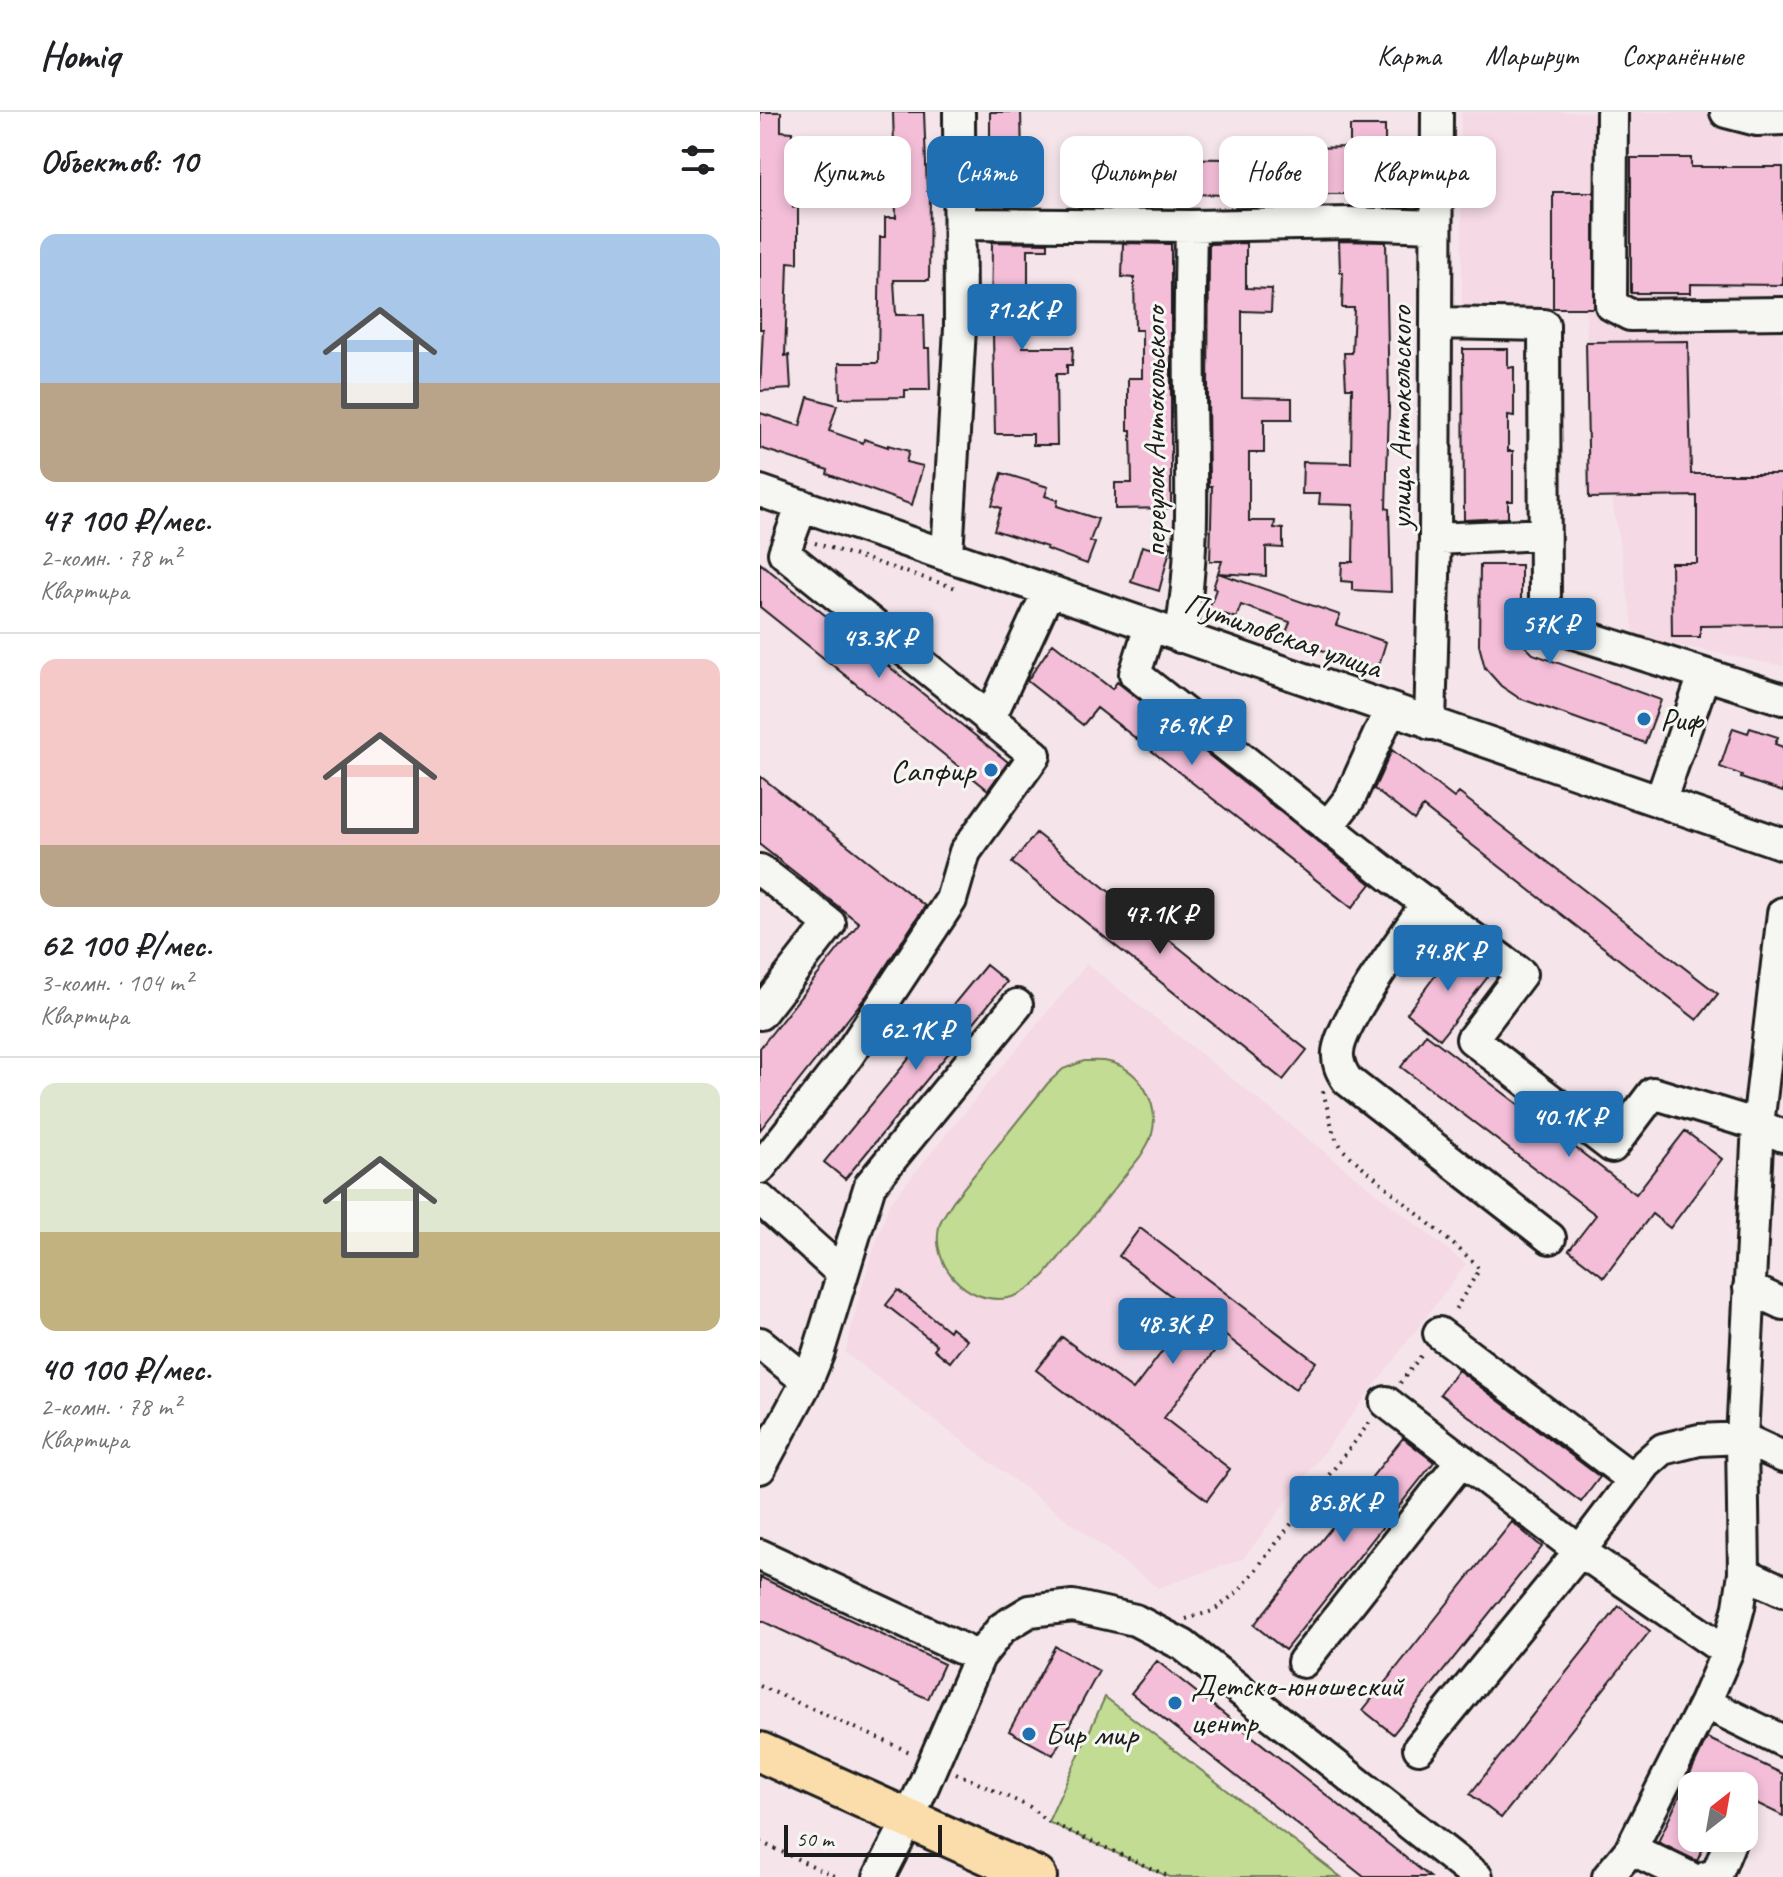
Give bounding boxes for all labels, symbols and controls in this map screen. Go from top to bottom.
text: Homiq [40,32,119,79]
text: Карта [1377,38,1441,73]
text: Маршрут [1485,38,1577,73]
text: Сохранённые [1621,38,1743,73]
chip: Купить [784,136,911,208]
chip: Снять [927,136,1044,208]
chip: Фильтры [1060,136,1203,208]
chip: Новое [1219,136,1328,208]
chip: Квартира [1344,136,1496,208]
icon: filters [676,138,720,182]
text: Объектов: 10 [40,139,198,182]
pin: 71.2K ₽ [948,284,1096,352]
icon: home [308,286,452,430]
text: 71.2K ₽ [985,293,1059,326]
street label: переулок Антокольского [1134,303,1175,557]
street label: улица Антокольского [1380,304,1421,532]
text: 47 100 ₽/мес. [40,498,211,541]
text: 2-комн. · 78 m² [40,541,180,574]
text: Квартира [40,574,129,607]
street label: Путиловская улица [1179,582,1389,689]
pin: 57K ₽ [1494,598,1606,666]
text: 57K ₽ [1522,607,1578,640]
pin: 43.3K ₽ [805,612,953,680]
text: 43.3K ₽ [842,621,916,654]
pin: 76.9K ₽ [1118,699,1266,767]
place label: Риф [1660,699,1705,740]
text: 76.9K ₽ [1155,708,1229,741]
marker: Риф [1635,710,1653,728]
icon: home [308,711,452,855]
place label: Сапфир [890,750,977,791]
marker: Сапфир [982,761,1000,779]
pin: 47.1K ₽ [1086,888,1234,956]
text: 47.1K ₽ [1123,897,1197,930]
text: 62 100 ₽/мес. [40,923,212,966]
pin: 74.8K ₽ [1374,925,1522,993]
text: 74.8K ₽ [1411,934,1485,967]
text: 3-комн. · 104 m² [40,966,192,999]
text: Квартира [40,999,129,1032]
pin: 62.1K ₽ [842,1004,990,1072]
text: 62.1K ₽ [879,1013,953,1046]
pin: 40.1K ₽ [1495,1091,1643,1159]
text: 40.1K ₽ [1532,1100,1606,1133]
icon: home [308,1135,452,1279]
pin: 48.3K ₽ [1099,1298,1247,1366]
text: 48.3K ₽ [1136,1307,1210,1340]
text: 40 100 ₽/мес. [40,1347,211,1390]
text: 2-комн. · 78 m² [40,1390,180,1423]
text: Квартира [40,1423,129,1456]
pin: 85.8K ₽ [1270,1476,1418,1544]
text: 85.8K ₽ [1308,1485,1380,1518]
place label: Детско-юношеский центр [1191,1665,1405,1743]
marker: Детско-юношеский центр [1166,1694,1184,1712]
place label: Бир мир [1045,1714,1140,1755]
marker: Бир мир [1020,1725,1038,1743]
north arrow [1678,1772,1758,1852]
map controls [1678,1772,1758,1852]
scale bar [784,1821,942,1857]
text: 50 m [796,1825,833,1853]

